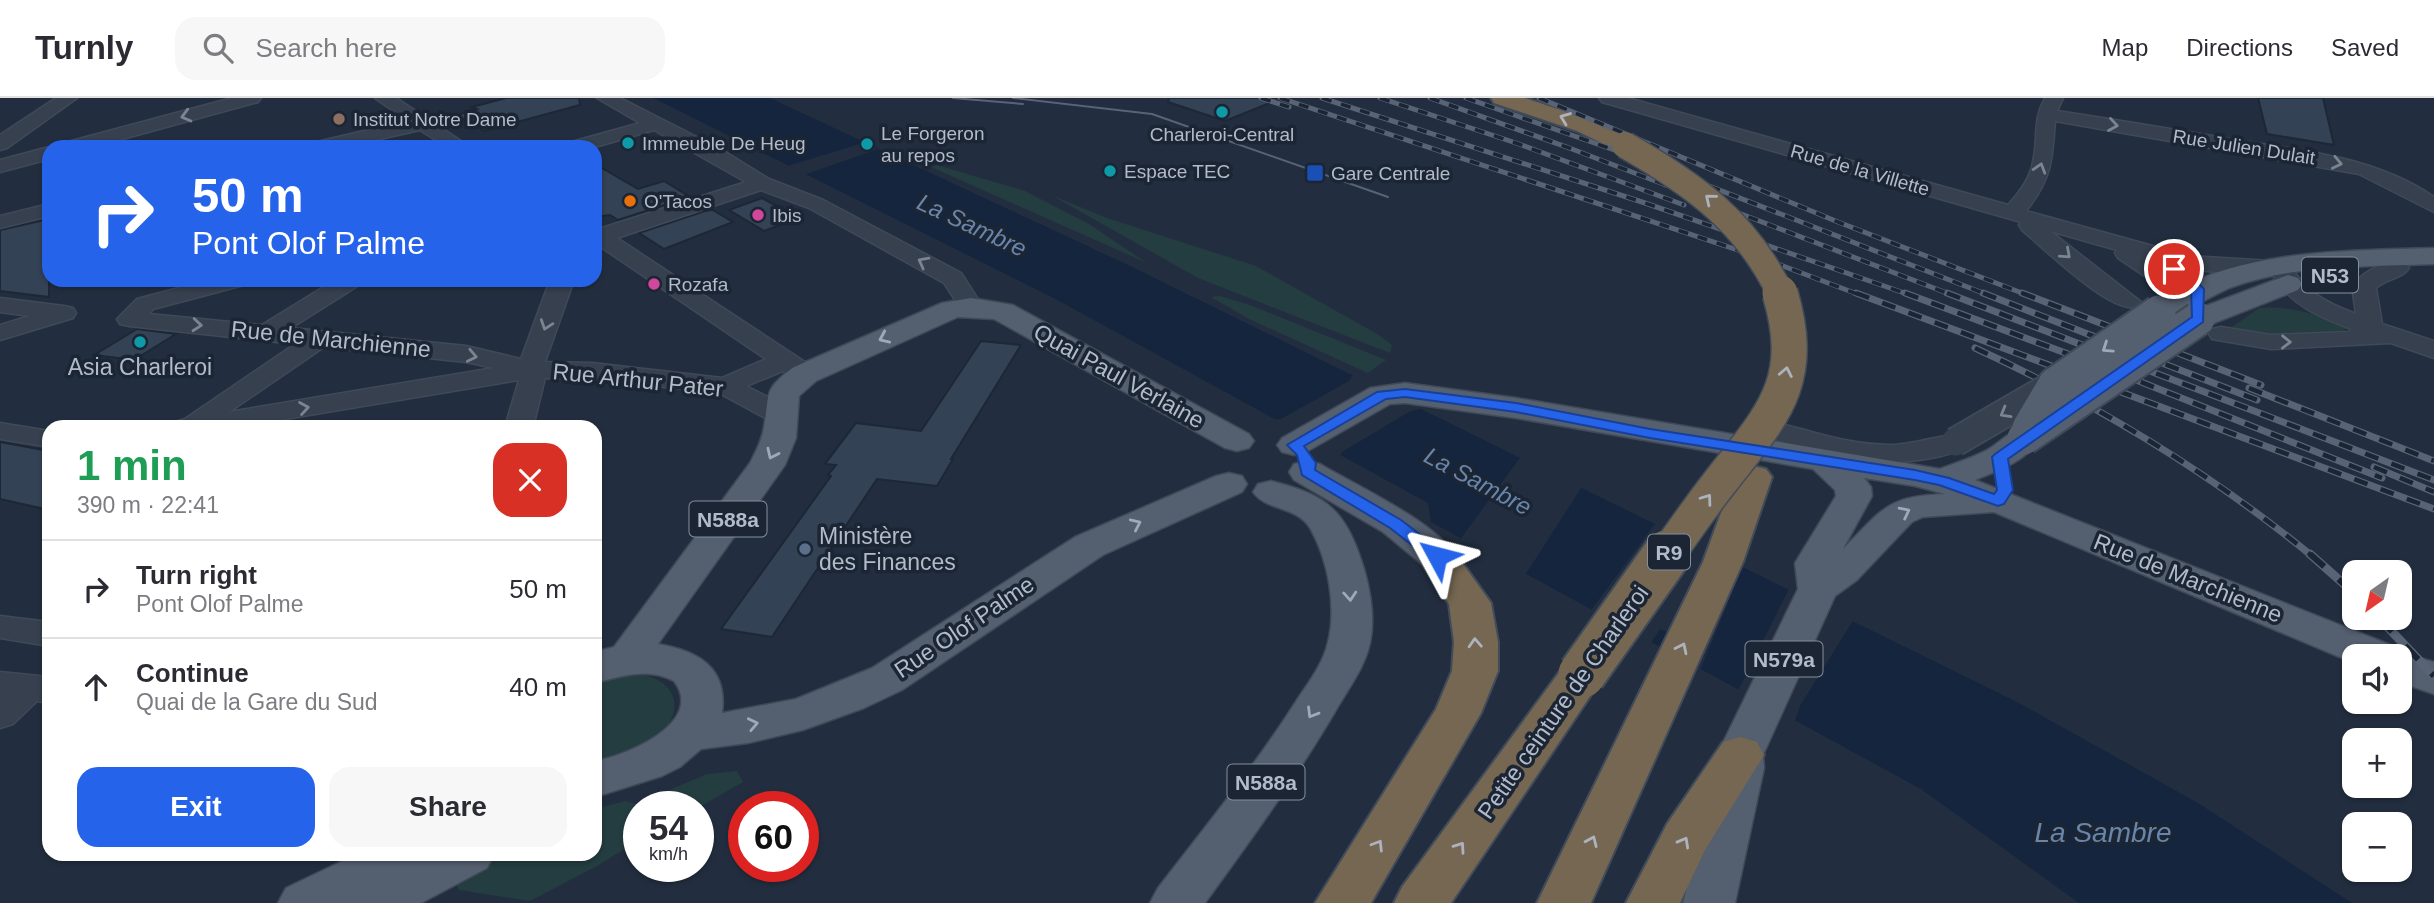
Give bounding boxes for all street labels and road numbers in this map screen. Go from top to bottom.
street label: Rue Julien Dulait [2171,125,2317,169]
street label: Rue de la Villette [1788,140,1932,200]
road number: N53 [2302,258,2358,292]
street label: Rue de Marchienne [230,316,432,362]
street label: Quai Paul Verlaine [1029,318,1209,434]
street label: Rue Arthur Pater [551,358,725,402]
road number: N588a [690,502,766,536]
street label: Rue de Marchienne [2090,528,2286,628]
road number: R9 [1648,534,1690,570]
street label: Rue Olof Palme [889,571,1039,683]
street label: Petite ceinture de Charleroi [1472,580,1654,824]
road number: N579a [1746,642,1823,676]
road number: N588a [1228,764,1304,800]

